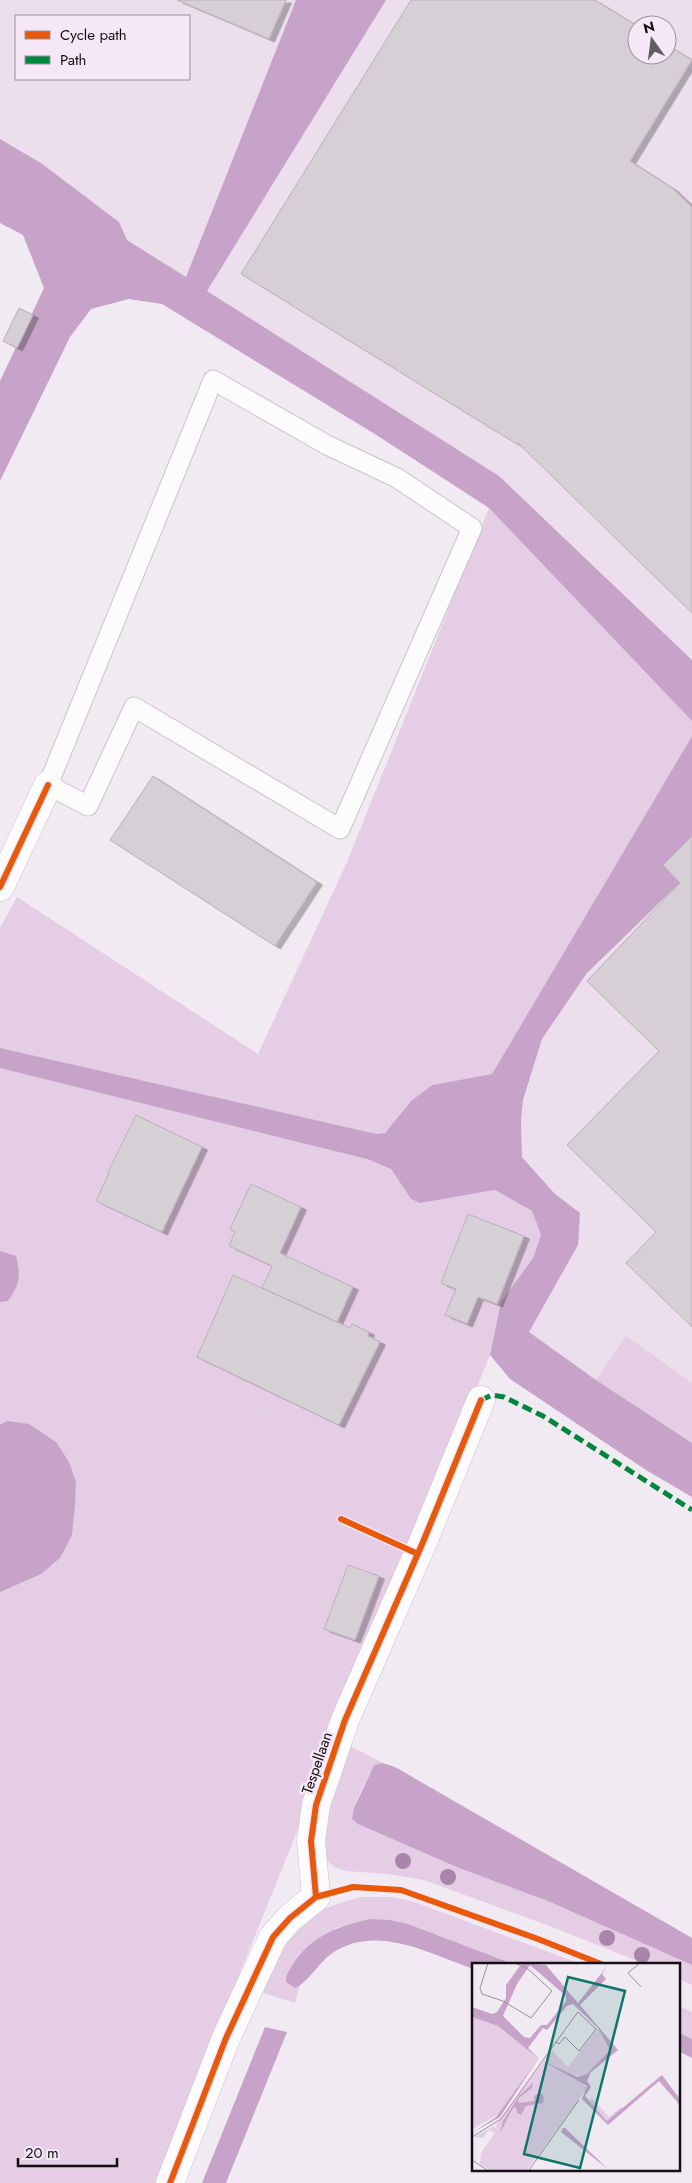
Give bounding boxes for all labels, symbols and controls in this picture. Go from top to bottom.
legend [15,15,190,80]
north arrow [627,15,677,65]
text: N [641,16,657,38]
text: Cycle path [60,24,127,46]
text: Path [60,49,86,71]
street label: Tespellaan [296,1729,338,1797]
inset map [472,1963,680,2170]
scale bar [18,2136,116,2168]
text: 20 m [25,2142,59,2164]

